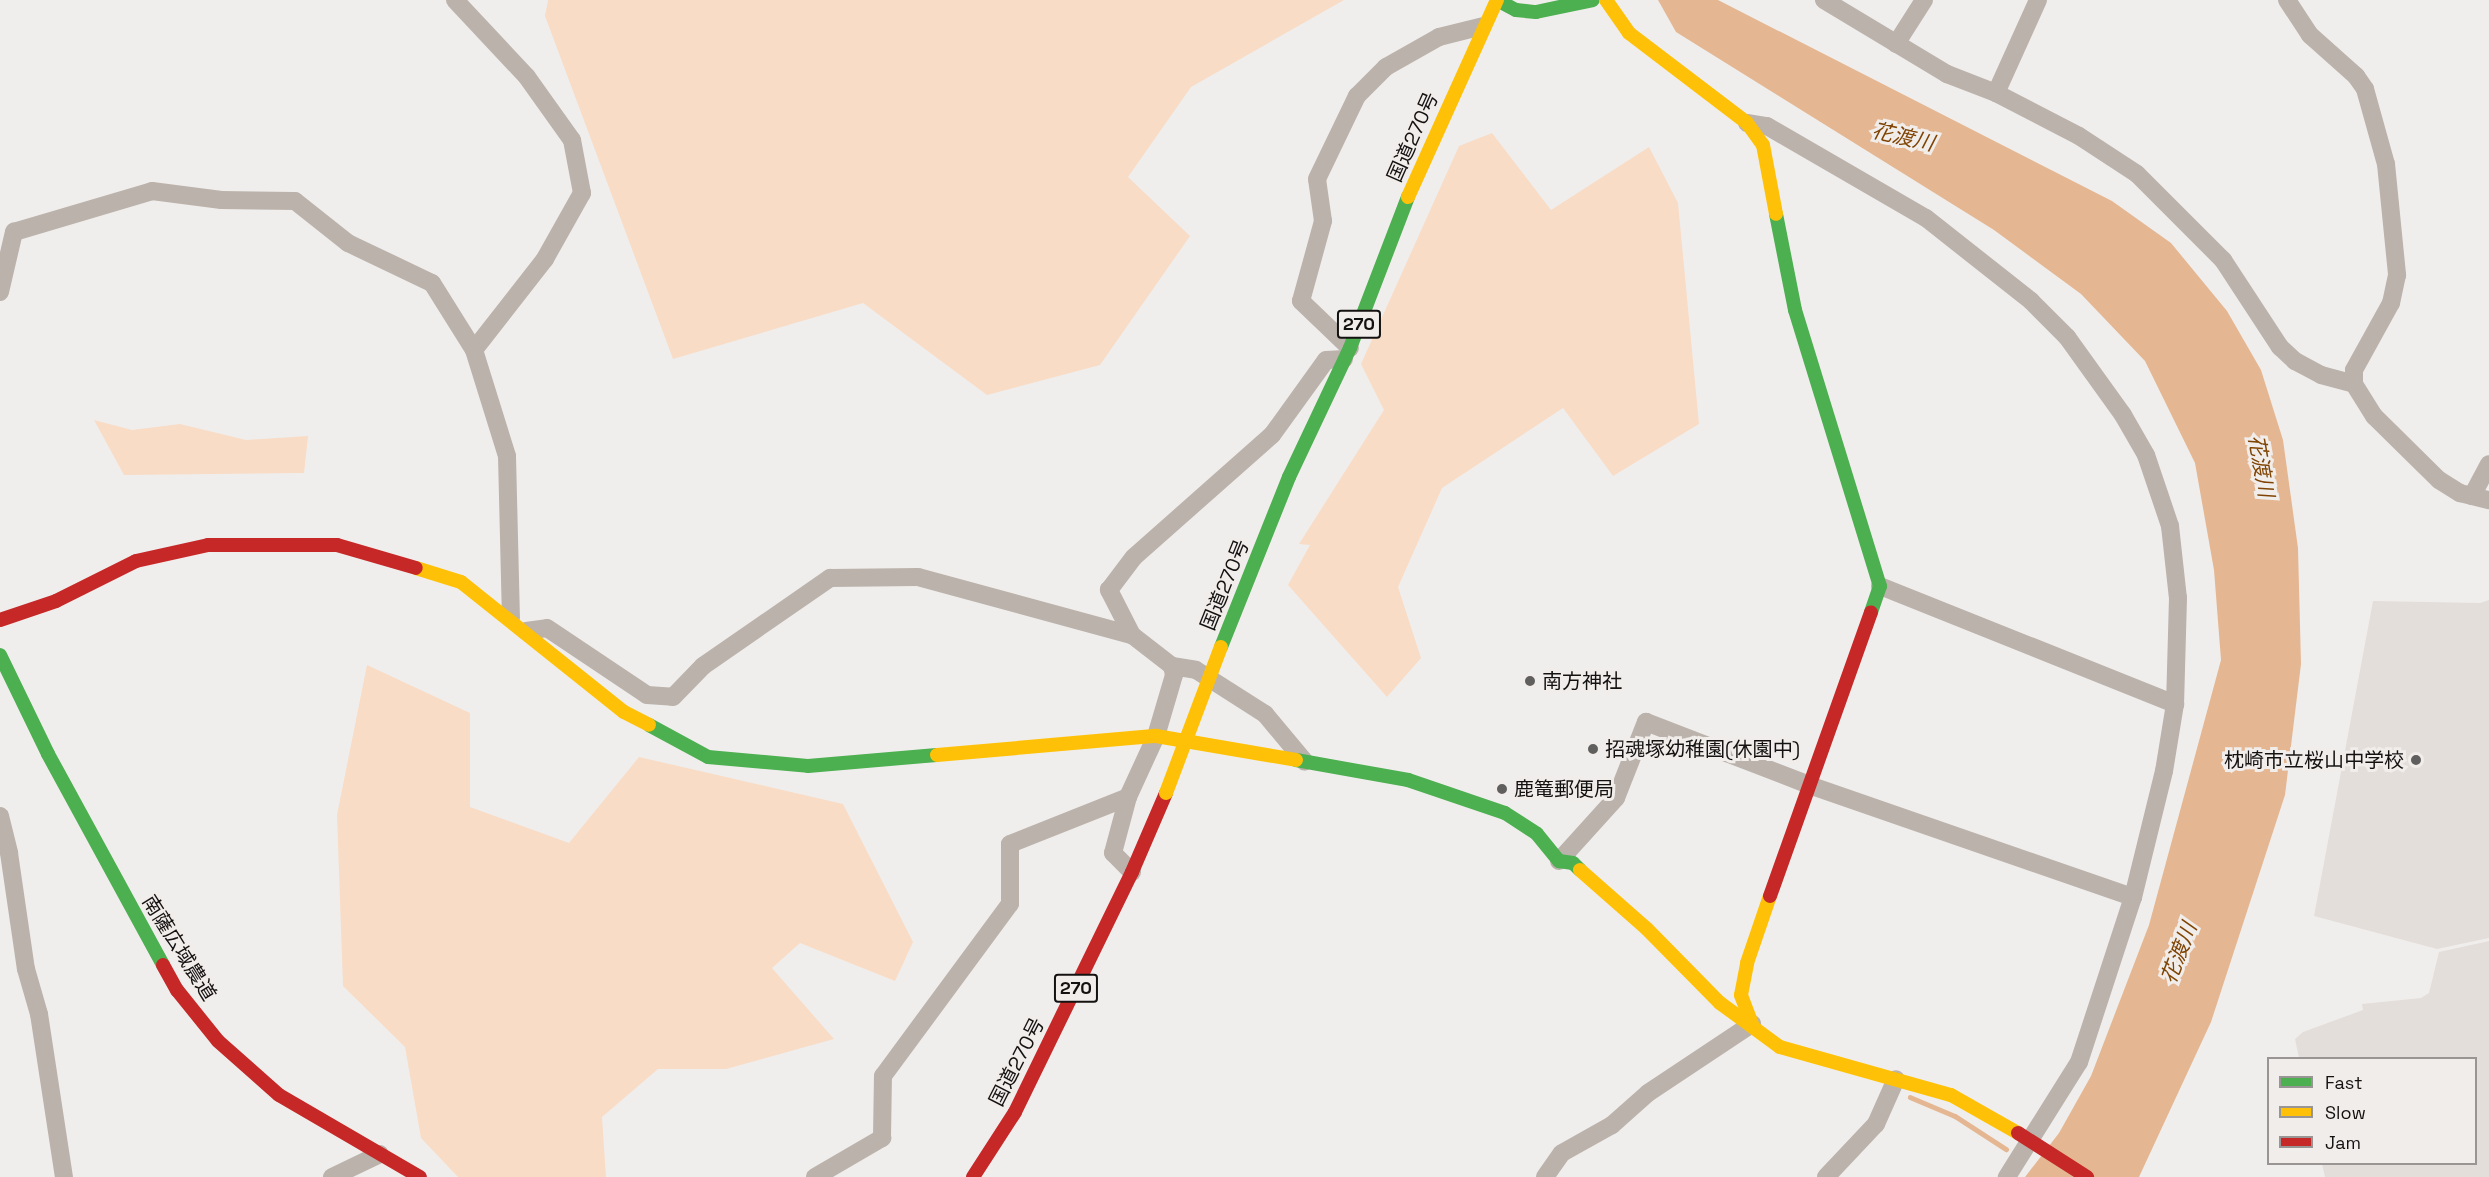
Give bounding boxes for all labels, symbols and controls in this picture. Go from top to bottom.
street label: 国道270号 [1383,88,1443,186]
water label: 花渡川 [1869,118,1937,156]
road number: 270 [1336,309,1382,339]
water label: 花渡川 [2243,433,2279,499]
street label: 国道270号 [1196,536,1254,634]
place label: 南方神社 [1542,669,1622,693]
marker: 南方神社 [1523,674,1537,688]
place label: 招魂塚幼稚園(休園中) [1605,737,1800,761]
marker: 招魂塚幼稚園(休園中) [1586,742,1600,756]
place label: 枕崎市立桜山中学校 [2224,748,2404,772]
marker: 枕崎市立桜山中学校 [2409,753,2423,767]
place label: 鹿篭郵便局 [1514,777,1614,801]
marker: 鹿篭郵便局 [1495,782,1509,796]
street label: 南薩広域農道 [137,891,221,1005]
water label: 花渡川 [2156,919,2202,987]
road number: 270 [1054,973,1098,1003]
street label: 国道270号 [985,1014,1049,1110]
legend [2267,1057,2477,1165]
text: Fast [2325,1071,2362,1094]
text: Slow [2325,1101,2366,1124]
text: Jam [2325,1131,2361,1154]

